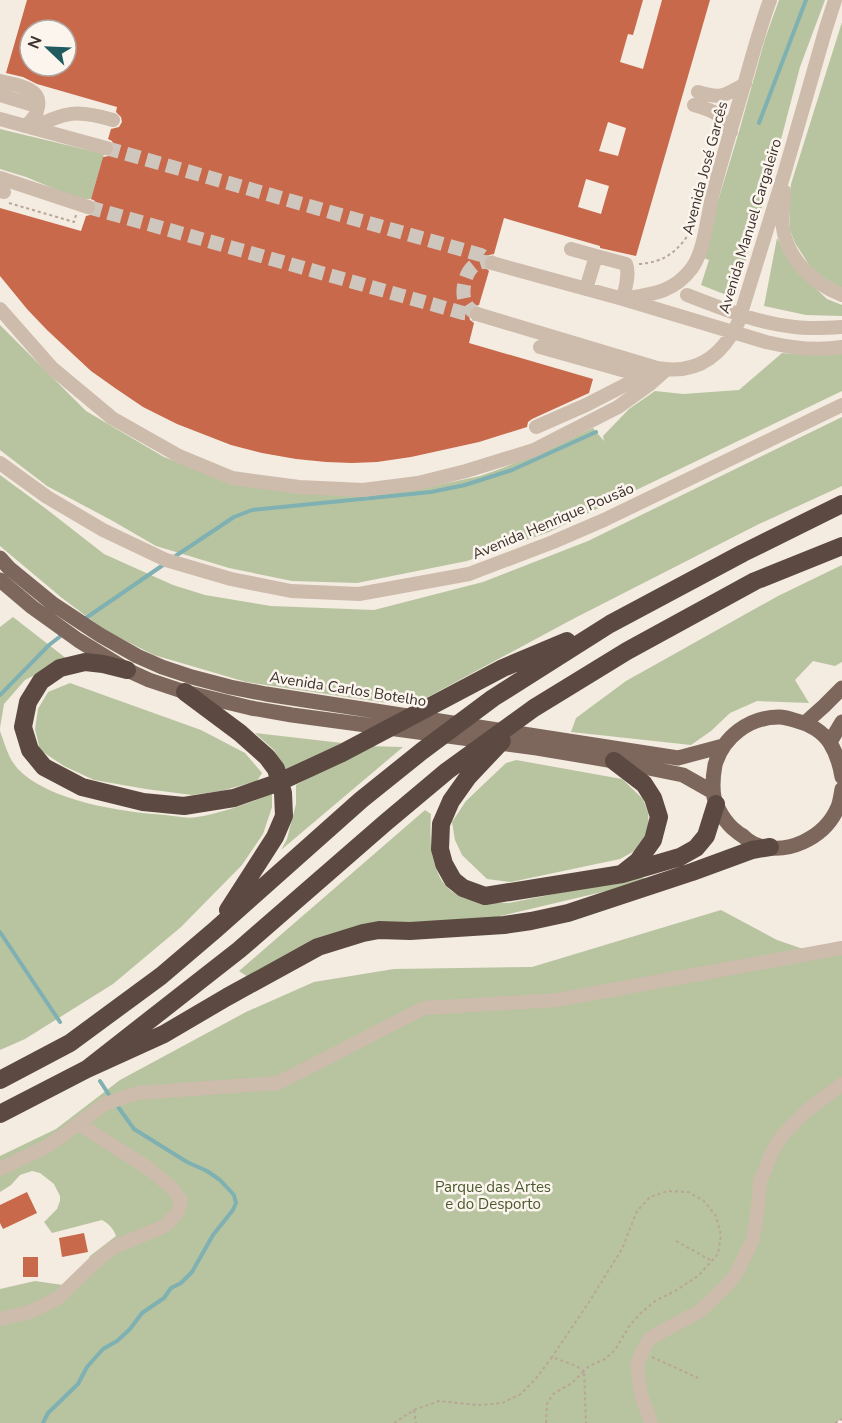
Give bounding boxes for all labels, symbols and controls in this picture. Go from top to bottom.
north arrow [18,18,78,78]
text: N [23,33,48,52]
street label: Avenida José Garcês [678,99,732,237]
street label: Avenida Manuel Cargaleiro [714,136,786,316]
street label: Avenida Henrique Pousão [469,478,637,564]
street label: Avenida Carlos Botelho [268,667,428,711]
park label: Parque das Artes e do Desporto [435,1177,551,1214]

